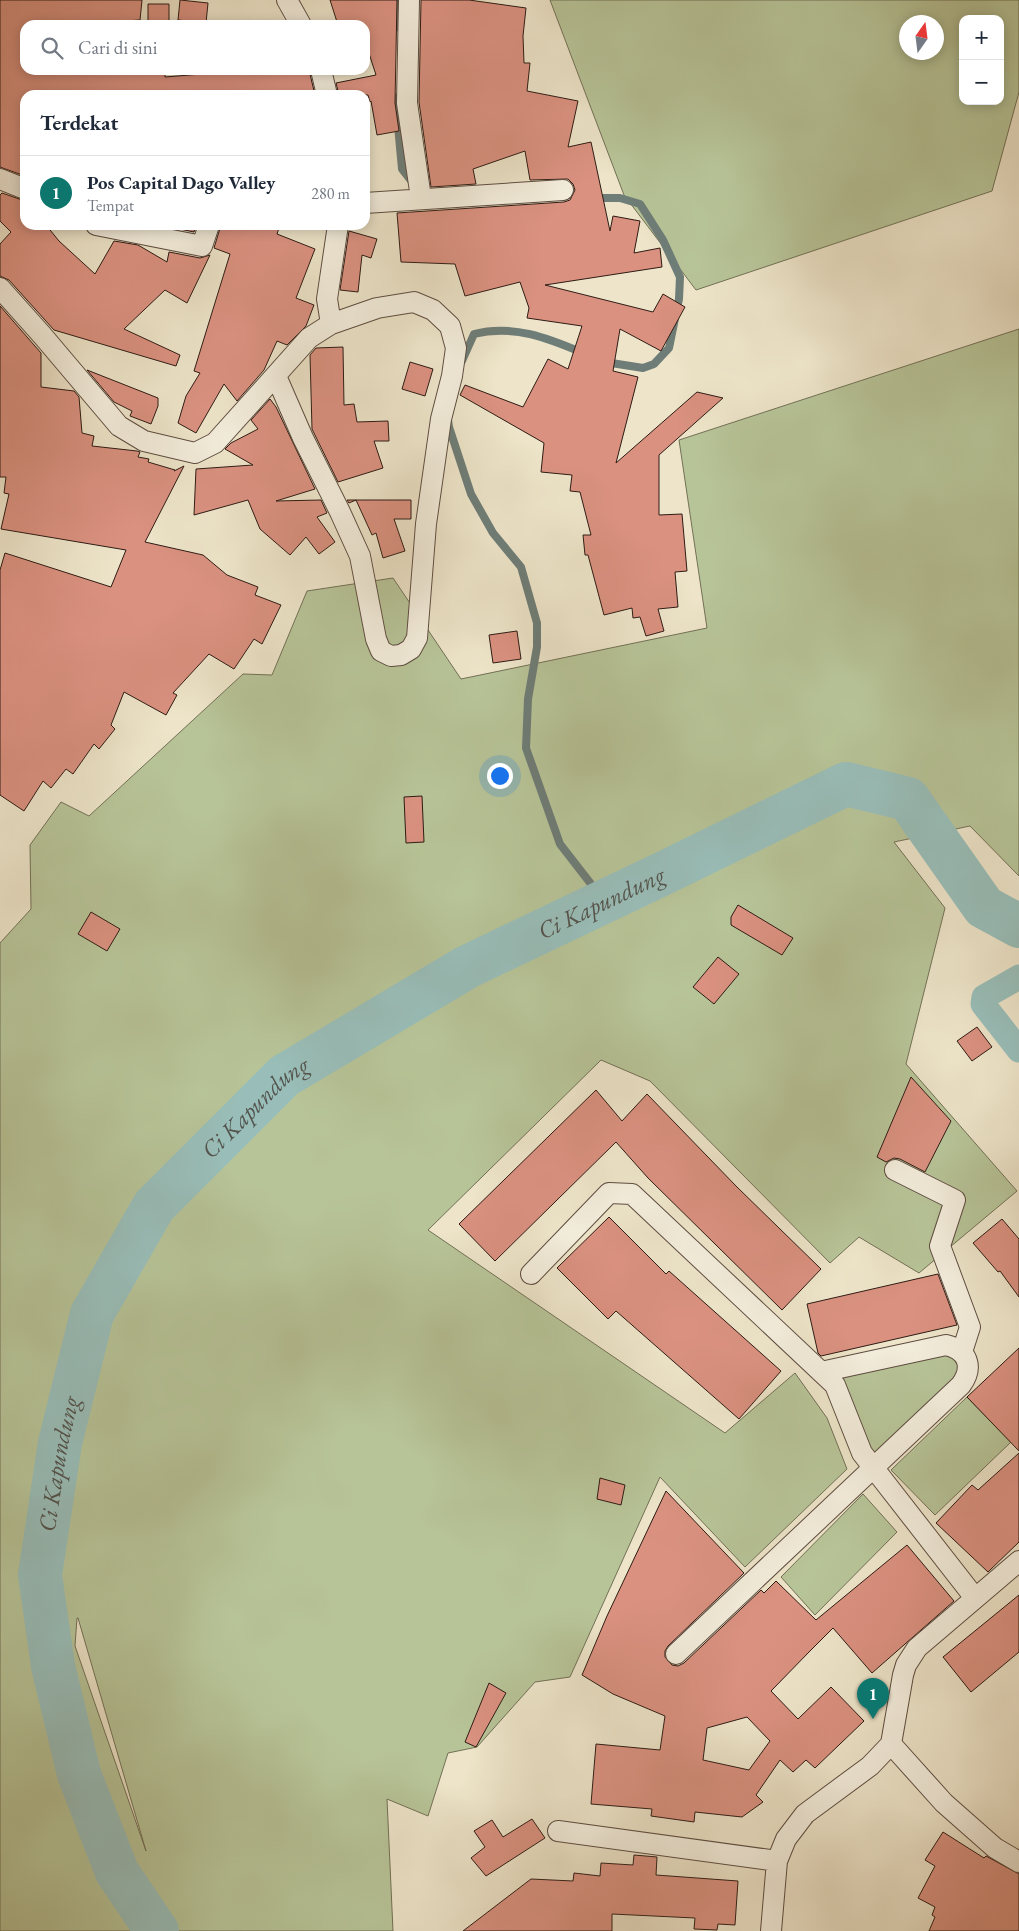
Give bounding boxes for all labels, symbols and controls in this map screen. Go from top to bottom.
north arrow [899,15,944,60]
map controls [959,15,1004,105]
button: + [959,15,1004,60]
search box [20,20,370,75]
icon: search [38,34,66,62]
text: Cari di sini [78,35,157,60]
button: − [959,60,1004,105]
text: Terdekat [40,109,118,136]
text: Pos Capital Dago Valley [87,170,275,195]
text: 1 [52,183,60,204]
text: 280 m [311,183,350,204]
text: Tempat [87,195,134,216]
your location [487,763,513,789]
water label: Ci Kapundung [532,858,671,946]
water label: Ci Kapundung [194,1048,315,1165]
water label: Ci Kapundung [31,1392,86,1534]
pin: 1 [857,1678,889,1719]

